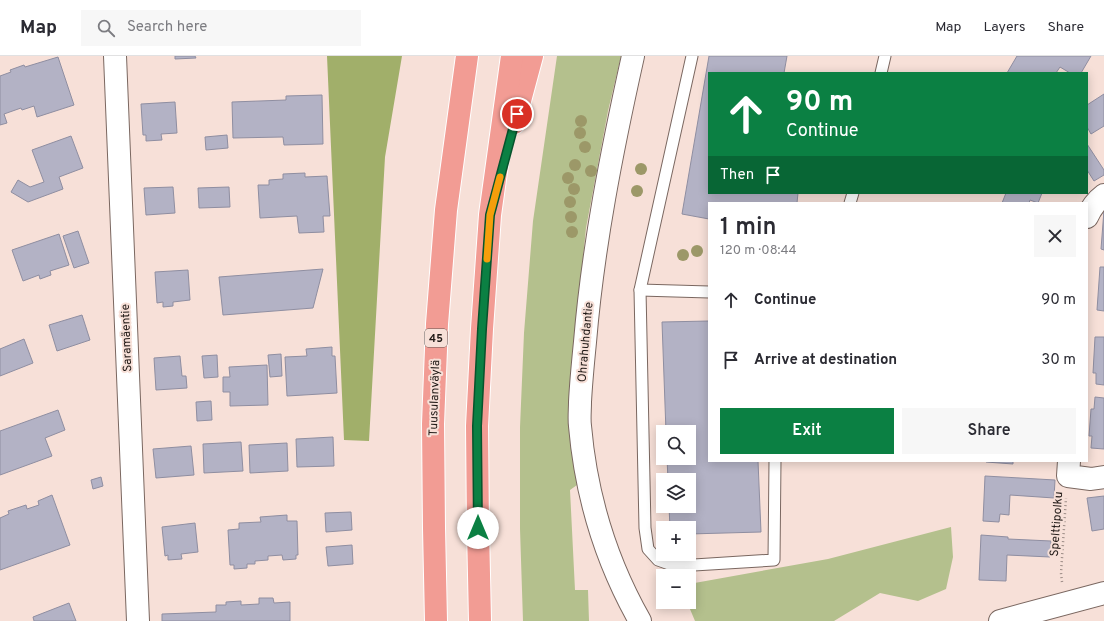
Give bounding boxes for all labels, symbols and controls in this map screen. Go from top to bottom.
search box [81,10,361,46]
text: Map [20,16,57,40]
icon: search [95,17,117,39]
text: Search here [127,18,207,37]
text: Map [935,19,961,36]
text: Layers [983,19,1025,36]
text: Share [1047,19,1084,36]
text: 90 m [786,85,853,121]
icon: ahead [720,88,772,140]
pin [500,97,534,131]
icon: arrive [506,103,528,125]
text: Continue [786,120,858,143]
icon: arrive [762,164,784,186]
text: Then [720,166,754,185]
text: 1 min [720,213,777,243]
button: close [1034,215,1076,257]
text: 120 m · 08:44 [720,243,797,259]
icon: ahead [720,289,742,311]
text: Continue [754,291,816,310]
text: 90 m [1041,291,1076,310]
street label: Ohrahuhdantie [575,301,597,383]
street label: Saramäentie [118,304,136,372]
road number: 45 [425,329,447,347]
icon: arrive [720,349,742,371]
text: Arrive at destination [754,351,897,370]
text: 30 m [1041,351,1076,370]
street label: Tuusulanväylä [426,360,444,437]
button: Exit [720,408,894,454]
button: Share [902,408,1076,454]
map controls [656,425,696,609]
button: search [656,425,696,465]
button: layers [656,473,696,513]
street label: Spelttipolku [1047,491,1067,557]
position arrow [457,507,499,549]
button: + [656,521,696,561]
button: − [656,569,696,609]

